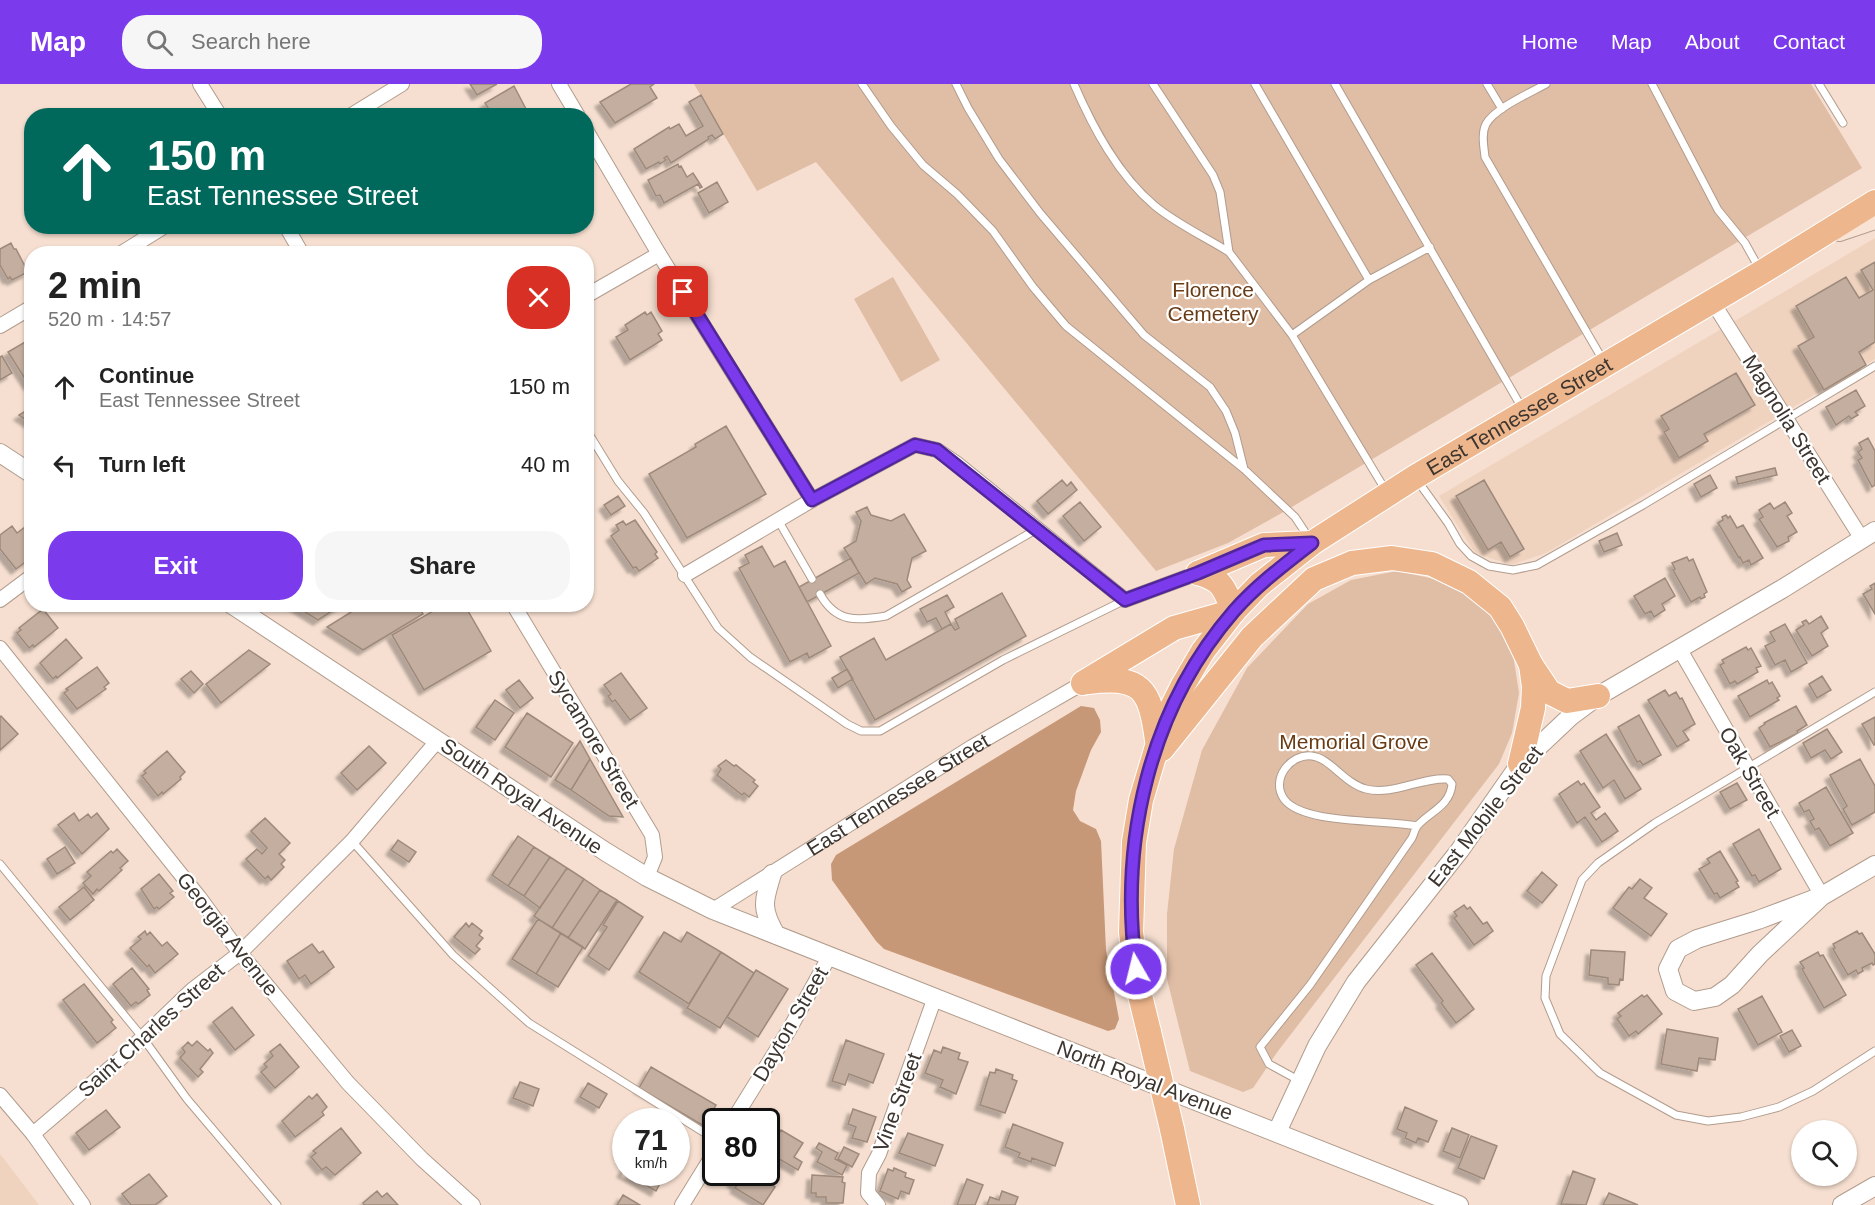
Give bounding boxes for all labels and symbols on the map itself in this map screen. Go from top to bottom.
pin [657,266,708,317]
park label: Florence Cemetery [1167,278,1259,325]
street label: Magnolia Street [1738,351,1836,488]
street label: East Tennessee Street [1422,352,1616,479]
street label: Sycamore Street [544,666,644,812]
street label: Oak Street [1715,723,1785,821]
street label: East Tennessee Street [802,728,993,860]
park label: Memorial Grove [1279,730,1429,753]
street label: South Royal Avenue [437,733,607,859]
street label: East Mobile Street [1423,741,1547,891]
street label: Georgia Avenue [173,868,283,1000]
position arrow [1104,937,1168,1001]
street label: Saint Charles Street [73,958,229,1101]
street label: Dayton Street [748,963,832,1085]
street label: North Royal Avenue [1054,1036,1236,1124]
street label: Vine Street [868,1049,926,1155]
speed limit sign: 80 [702,1108,780,1186]

